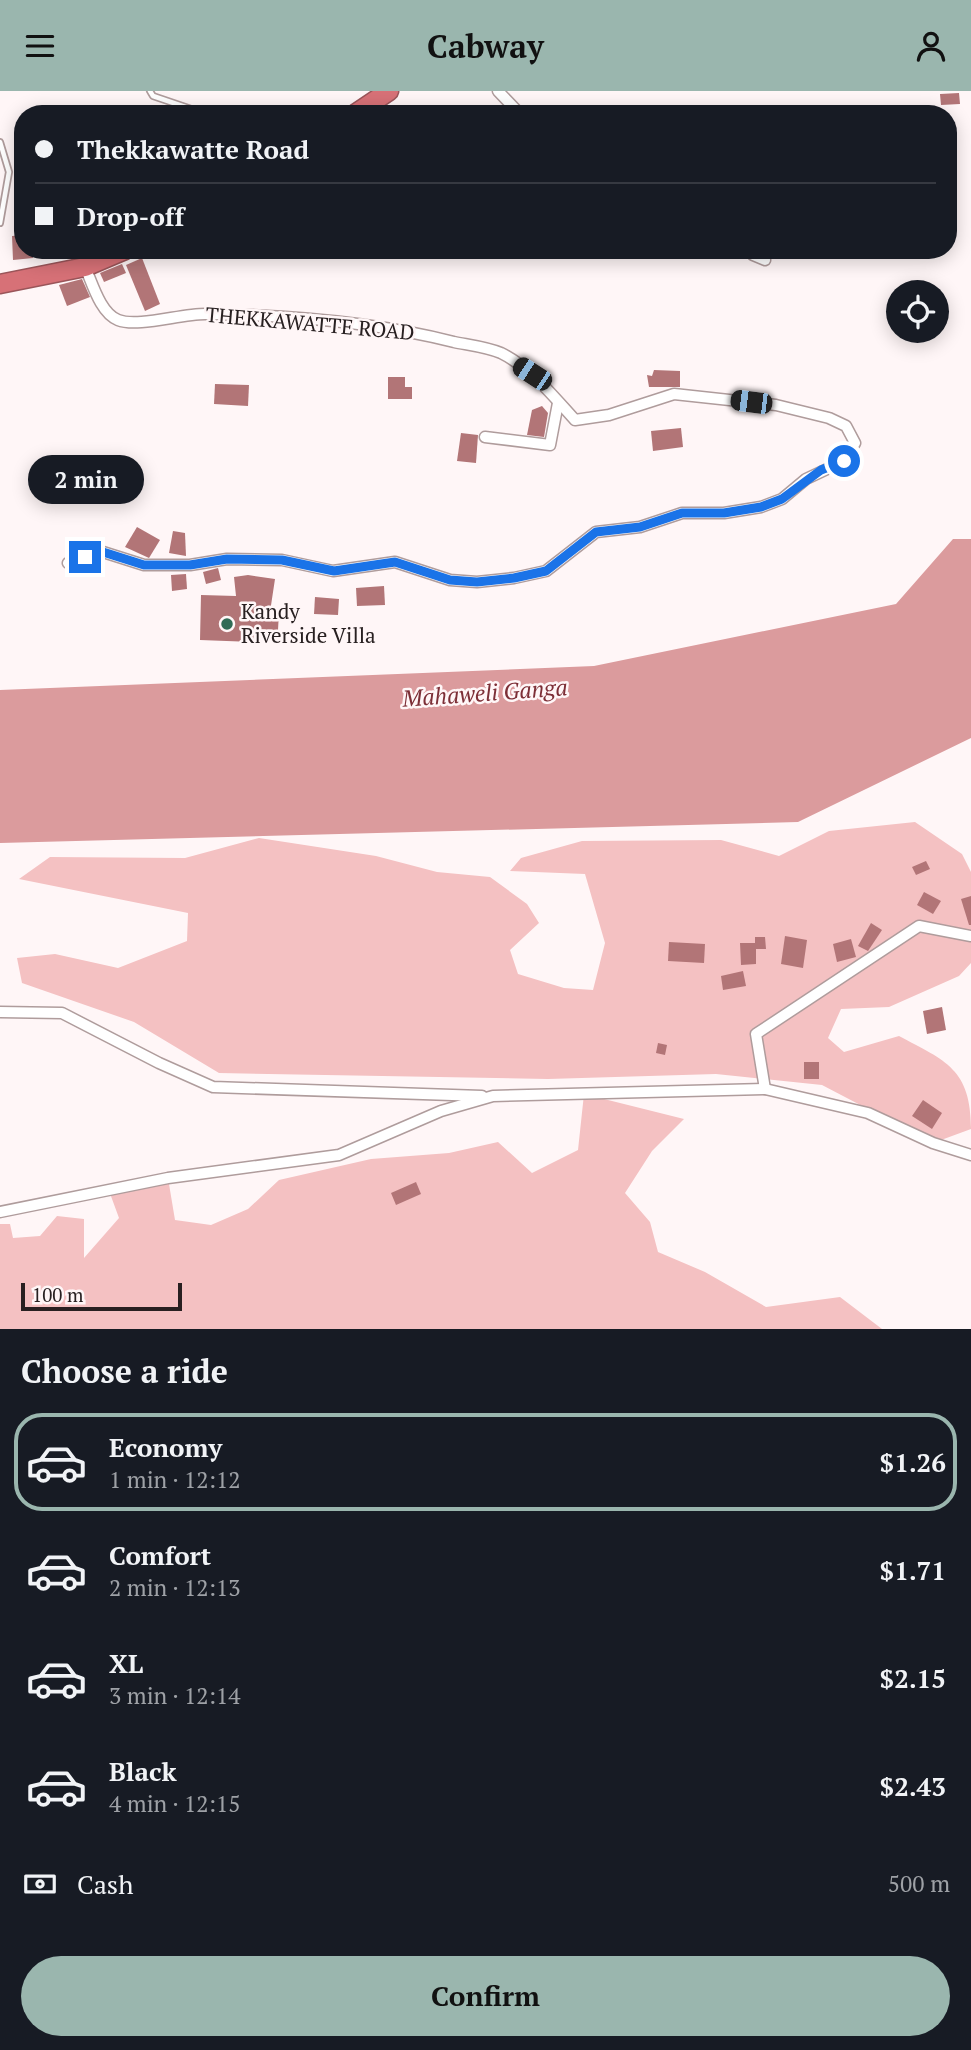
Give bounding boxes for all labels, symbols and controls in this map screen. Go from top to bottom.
text: Cabway [427,25,544,67]
icon: menu [21,27,59,65]
icon: person [912,27,950,65]
text: Thekkawatte Road [77,132,309,166]
text: Drop-off [77,199,184,233]
map controls [886,280,949,343]
button: locate [886,280,949,343]
street label: THEKKAWATTE ROAD [204,300,416,346]
car [509,354,556,394]
car [729,389,774,415]
route start [828,445,860,477]
callout: 2 min [27,455,143,505]
text: 2 min [55,464,117,495]
route end [69,541,101,573]
place label: Kandy Riverside Villa [241,597,376,649]
marker: Kandy Riverside Villa [219,616,235,632]
water label: Mahaweli Ganga [400,671,569,714]
scale bar [21,1280,182,1312]
text: 100 m [32,1282,83,1307]
text: Choose a ride [21,1350,228,1392]
text: Economy [109,1430,222,1464]
icon: car [25,1431,88,1494]
text: $1.26 [880,1445,946,1479]
text: 1 min · 12:12 [109,1464,241,1495]
text: Comfort [109,1538,211,1572]
icon: car [25,1539,88,1602]
text: $1.71 [880,1553,946,1587]
text: 2 min · 12:13 [109,1572,241,1603]
text: XL [109,1646,143,1680]
icon: car [25,1647,88,1710]
text: $2.15 [880,1661,946,1695]
text: 3 min · 12:14 [109,1680,241,1711]
text: Black [109,1754,177,1788]
icon: car [25,1755,88,1818]
text: $2.43 [880,1769,946,1803]
text: 4 min · 12:15 [109,1788,241,1819]
icon: cash [21,1865,59,1903]
text: Cash [77,1867,133,1901]
text: 500 m [888,1868,950,1899]
button: Confirm [21,1956,950,2036]

